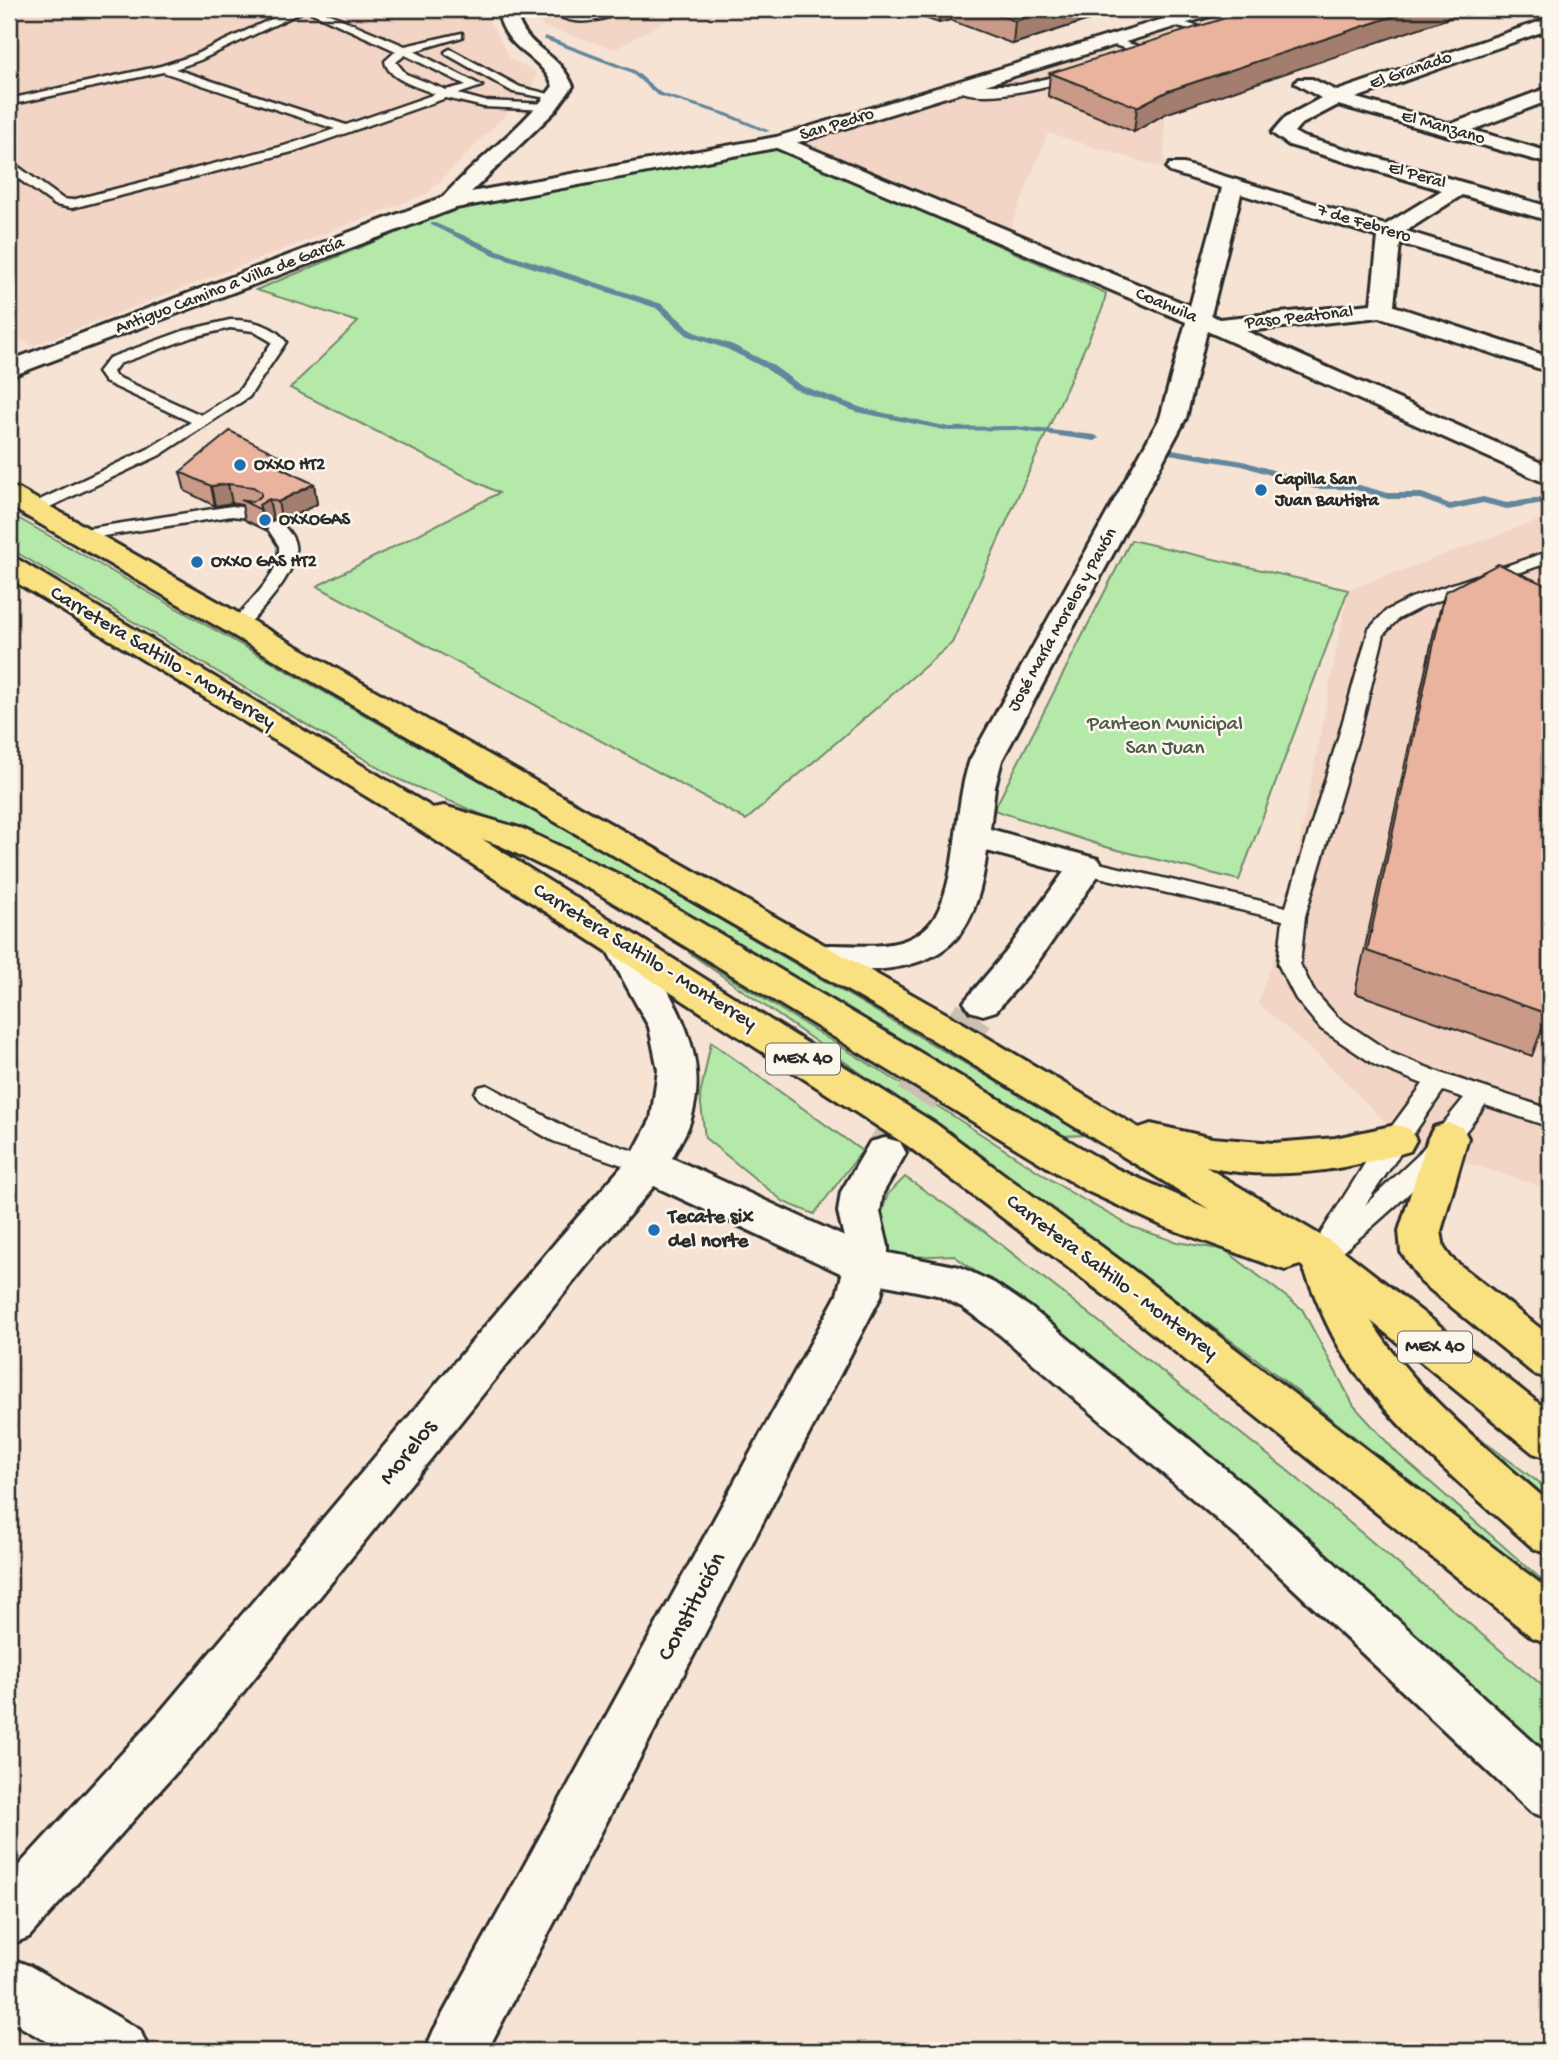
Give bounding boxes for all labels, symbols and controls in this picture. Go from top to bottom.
street label: El Granado [1367,47,1455,95]
street label: San Pedro [797,104,877,146]
street label: El Manzano [1399,106,1487,150]
street label: El Peral [1386,158,1448,194]
street label: 7 de Febrero [1314,199,1414,248]
street label: Antiguo Camino a Villa de García [113,232,348,339]
street label: Coahuila [1132,284,1201,329]
street label: Paso Peatonal [1243,302,1354,334]
place label: OXXO HT2 [254,455,325,476]
marker: OXXO HT2 [232,457,248,473]
place label: Capilla San Juan Bautista [1274,470,1380,512]
marker: Capilla San Juan Bautista [1253,482,1269,498]
place label: OXXOGAS [279,510,351,531]
marker: OXXOGAS [257,512,273,528]
street label: José María Morelos y Pavón [1004,524,1122,715]
place label: OXXO GAS HT2 [211,552,317,573]
marker: OXXO GAS HT2 [189,554,205,570]
street label: Carretera Saltillo - Monterrey [45,582,279,736]
park label: Panteon Municipal San Juan [1086,713,1243,762]
street label: Carretera Saltillo - Monterrey [528,879,760,1037]
road number: MEX 40 [766,1044,840,1074]
street label: Carretera Saltillo - Monterrey [1000,1190,1222,1366]
place label: Tecate six del norte [666,1206,754,1255]
marker: Tecate six del norte [646,1222,662,1238]
road number: MEX 40 [1398,1331,1472,1362]
street label: Morelos [374,1413,445,1492]
street label: Constitución [652,1547,734,1666]

